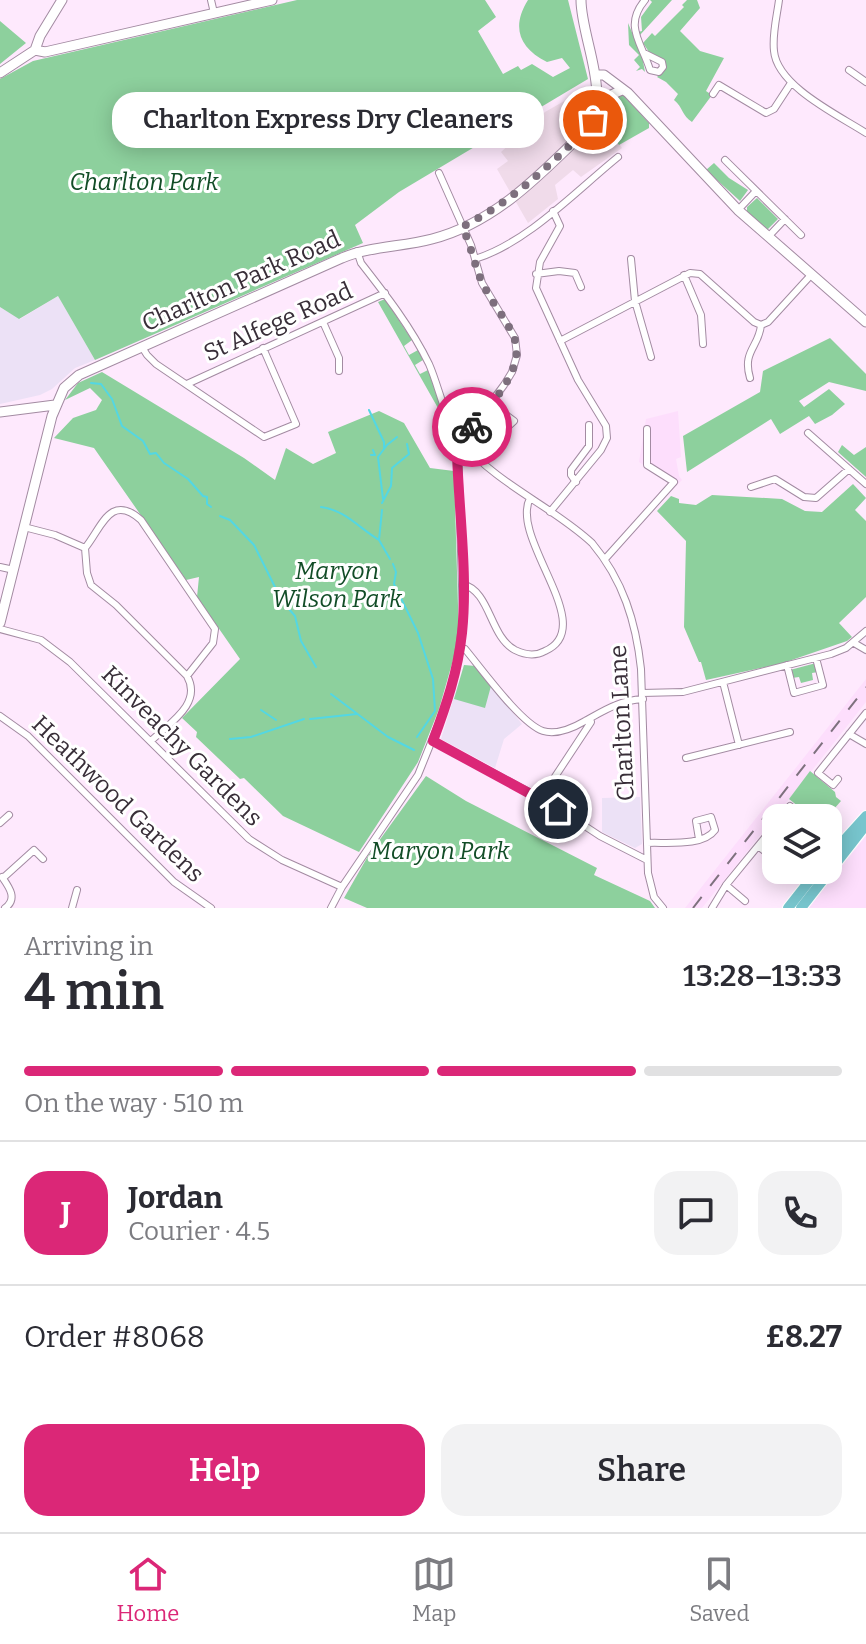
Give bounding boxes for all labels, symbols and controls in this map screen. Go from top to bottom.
pin [559,86,627,154]
callout: Charlton Express Dry Cleaners [113,92,545,148]
icon: bag [571,98,615,142]
text: Charlton Express Dry Cleaners [143,104,513,135]
park label: Charlton Park [69,168,220,196]
street label: Charlton Park Road [138,225,344,337]
street label: St Alfege Road [199,277,357,367]
courier [432,387,512,467]
icon: bike [450,405,494,449]
park label: Maryon Wilson Park [272,557,403,613]
street label: Charlton Lane [604,644,640,802]
street label: Kinveachy Gardens [96,660,268,832]
street label: Heathwood Gardens [26,710,210,888]
pin [524,775,592,843]
icon: home [536,787,580,831]
map controls [762,804,842,884]
button: layers [762,804,842,884]
park label: Maryon Park [371,837,510,865]
text: Arriving in [24,931,153,962]
text: 13:28–13:33 [683,958,842,994]
text: 4 min [24,960,164,1023]
text: On the way · 510 m [24,1088,244,1119]
button: chat [654,1171,738,1255]
button: phone [758,1171,842,1255]
text: Jordan [128,1180,223,1216]
text: J [61,1195,71,1231]
text: Courier · 4.5 [128,1216,270,1247]
text: Order #8068 [24,1319,205,1355]
text: £8.27 [765,1319,842,1355]
button: Help [24,1424,425,1516]
button: Share [441,1424,842,1516]
tab: Home [116,1552,179,1627]
tab: Map [412,1552,456,1627]
tab: Saved [689,1552,750,1627]

